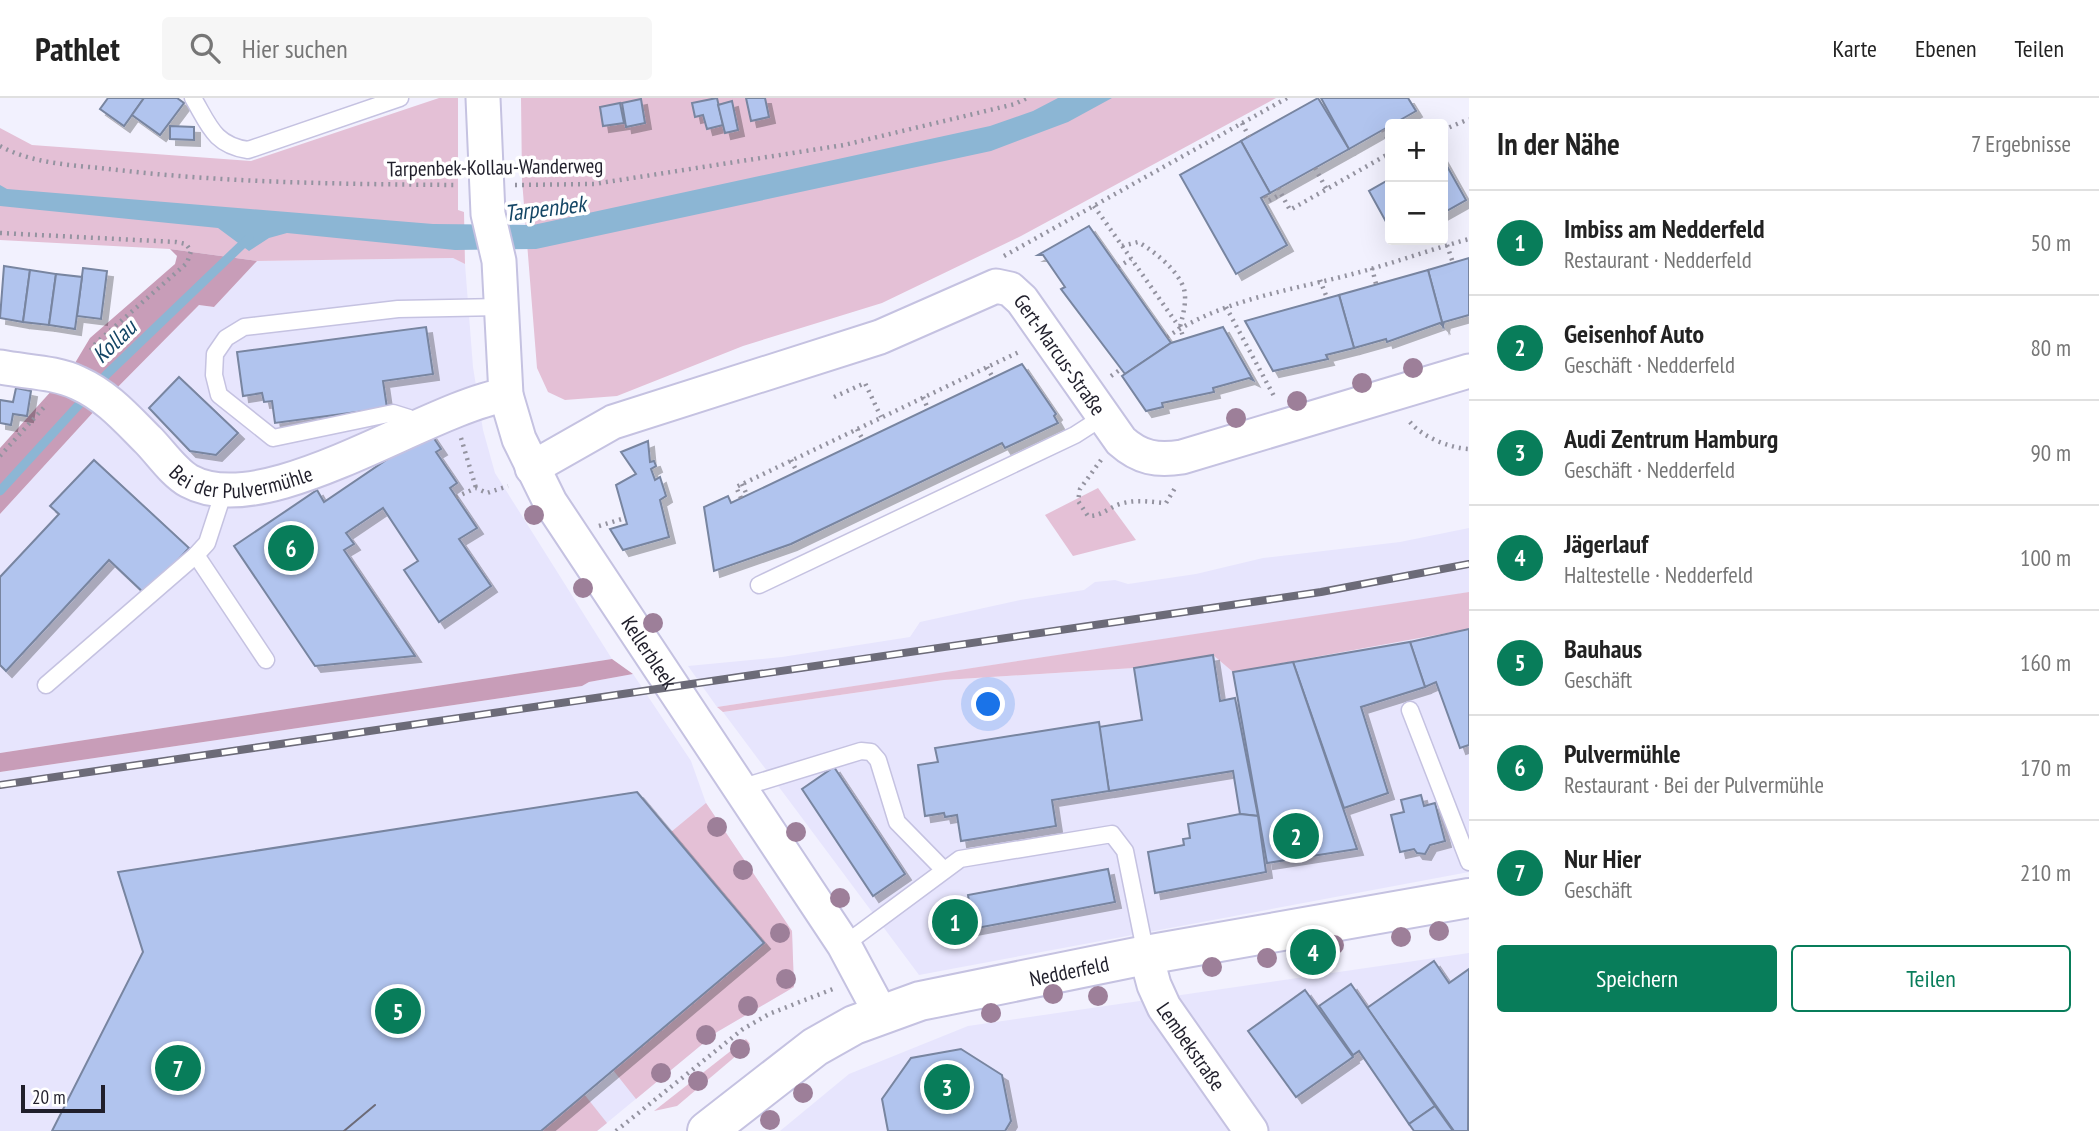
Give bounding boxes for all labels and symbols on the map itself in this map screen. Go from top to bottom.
street label: Tarpenbek-Kollau-Wanderweg [387,152,603,182]
water label: Tarpenbek [503,188,590,227]
street label: Gert-Marcus-Straße [1008,288,1112,420]
water label: Kollau [86,312,144,369]
street label: Bei der Pulvermühle [171,447,319,479]
text: Bei der Pulvermühle [164,459,316,504]
pin: 6 [268,522,314,574]
street label: Kellerbleek [616,611,684,694]
your location [971,687,1005,721]
pin: 2 [1273,810,1319,862]
pin: 1 [932,896,978,948]
pin: 4 [1290,926,1336,978]
street label: Nedderfeld [1027,949,1111,992]
pin: 5 [375,985,421,1037]
street label: Lembekstraße [1151,997,1232,1096]
pin: 7 [155,1042,201,1094]
pin: 3 [924,1061,970,1113]
scale bar [21,1082,105,1114]

